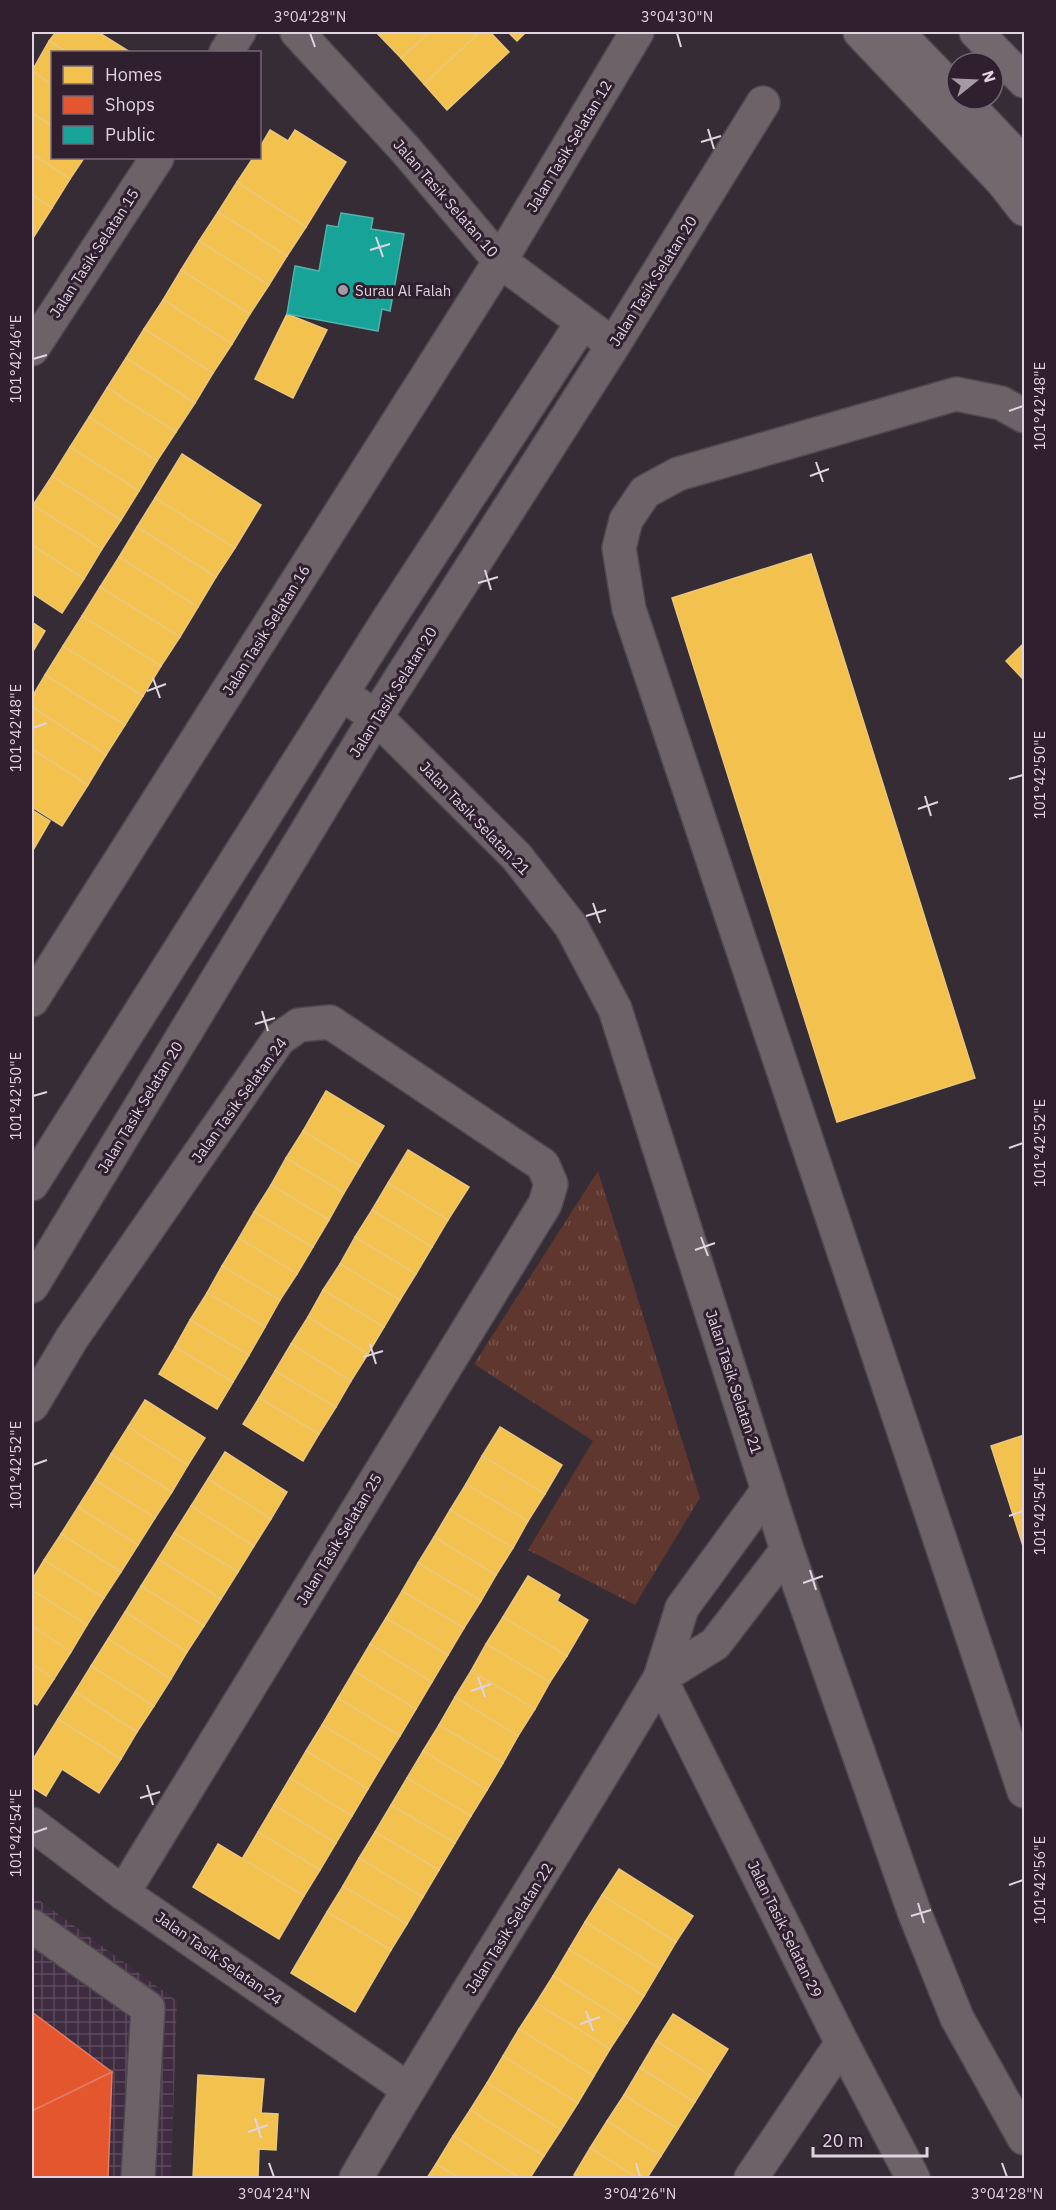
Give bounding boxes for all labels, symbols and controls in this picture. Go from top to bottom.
text: 3°04'28"N [274,7,346,26]
text: 3°04'30"N [641,7,713,26]
legend [51,51,261,159]
north arrow [945,51,1005,111]
text: Homes [105,63,162,86]
text: N [978,68,1001,85]
street label: Jalan Tasik Selatan 12 [522,77,616,215]
text: Shops [105,93,155,116]
text: Public [105,123,155,146]
street label: Jalan Tasik Selatan 10 [390,135,502,261]
street label: Jalan Tasik Selatan 15 [45,185,143,321]
street label: Jalan Tasik Selatan 20 [605,212,701,350]
place label: Surau Al Falah [355,281,451,300]
marker: Surau Al Falah [336,283,350,297]
text: 101°42'46"E [6,315,25,403]
text: 101°42'48"E [1030,362,1049,450]
street label: Jalan Tasik Selatan 16 [218,561,314,699]
street label: Jalan Tasik Selatan 20 [345,623,441,761]
text: 101°42'48"E [6,684,25,772]
text: 101°42'50"E [1030,731,1049,819]
street label: Jalan Tasik Selatan 21 [416,757,534,879]
street label: Jalan Tasik Selatan 24 [187,1034,291,1166]
street label: Jalan Tasik Selatan 20 [93,1038,187,1176]
text: 101°42'50"E [6,1052,25,1140]
text: 101°42'52"E [1030,1099,1049,1187]
street label: Jalan Tasik Selatan 21 [702,1308,766,1456]
text: 101°42'52"E [6,1421,25,1509]
text: 101°42'54"E [1030,1467,1049,1555]
street label: Jalan Tasik Selatan 25 [292,1470,386,1608]
text: 101°42'54"E [6,1789,25,1877]
text: 101°42'56"E [1030,1836,1049,1924]
street label: Jalan Tasik Selatan 29 [744,1857,826,2001]
street label: Jalan Tasik Selatan 22 [461,1859,557,1997]
street label: Jalan Tasik Selatan 24 [152,1907,286,2009]
scale bar [813,2120,927,2158]
text: 20 m [822,2129,864,2152]
text: 3°04'24"N [238,2184,310,2203]
text: 3°04'26"N [604,2184,676,2203]
text: 3°04'28"N [971,2184,1043,2203]

